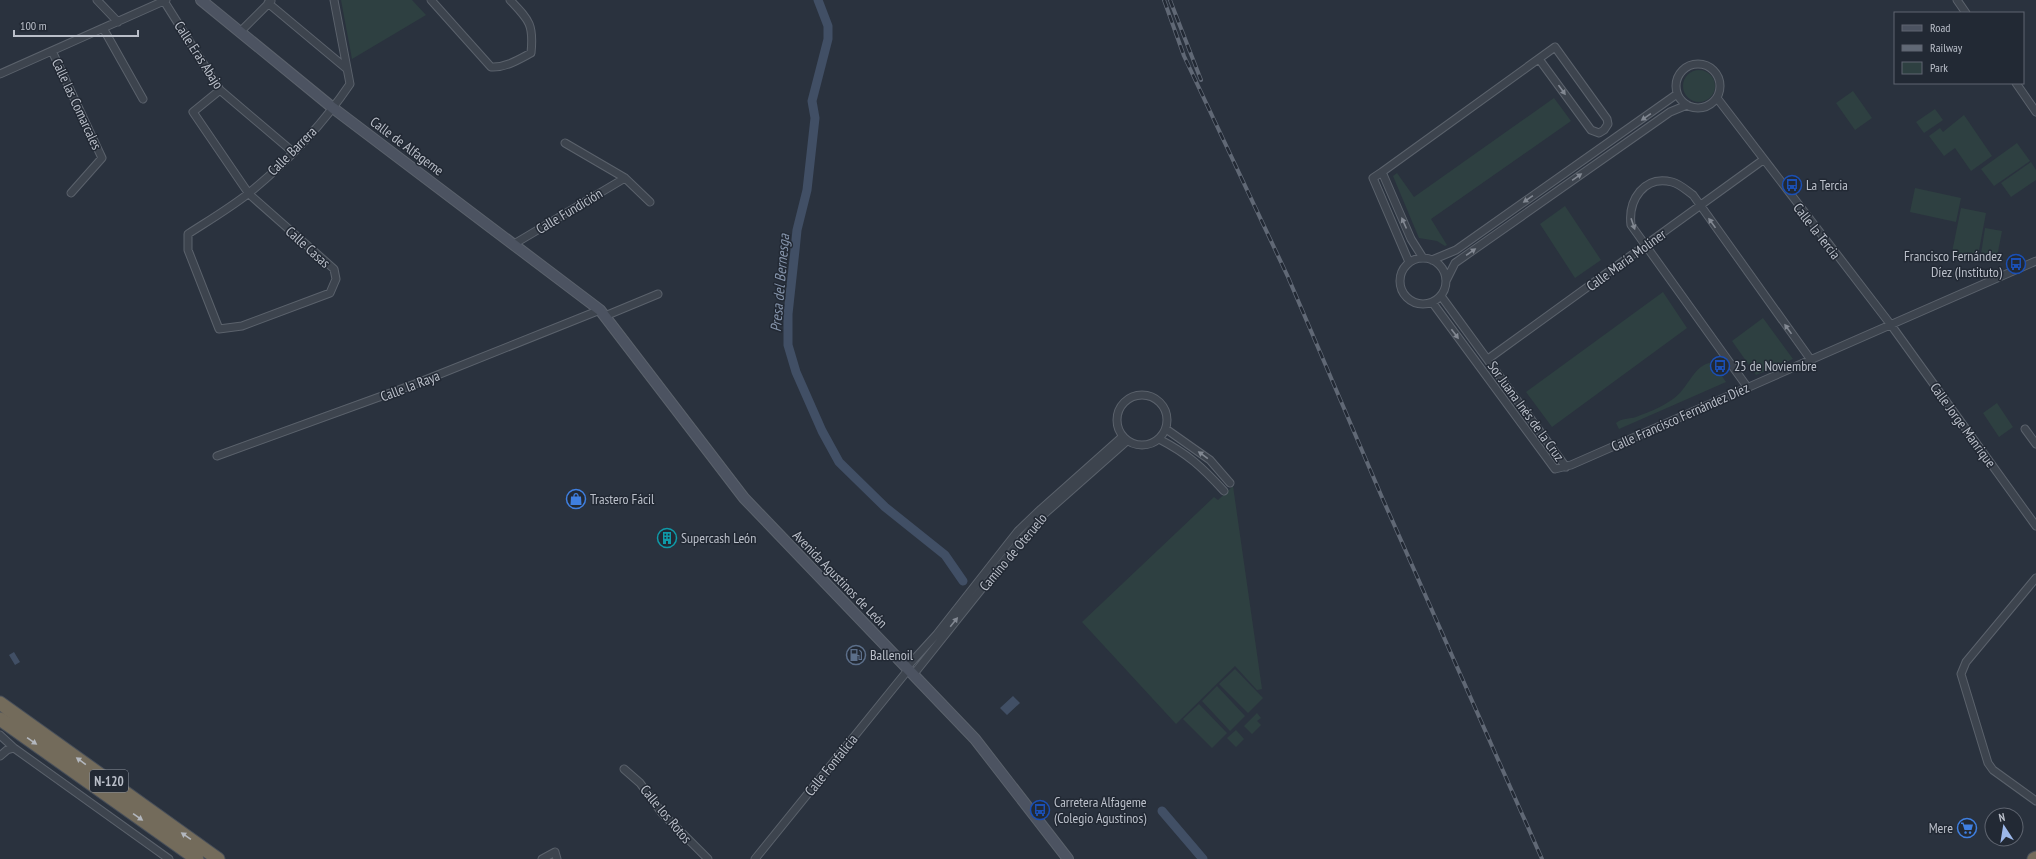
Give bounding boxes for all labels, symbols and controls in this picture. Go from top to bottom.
scale bar [14,12,138,38]
legend [1894,12,2024,84]
text: 100 m [20,18,47,33]
street label: Calle Eras Abajo [170,18,228,92]
text: Road [1930,20,1950,35]
text: Railway [1930,40,1963,55]
street label: Calle las Comarcales [48,55,106,153]
text: Park [1930,60,1948,75]
one-way arrow [1558,85,1566,96]
street label: Calle de Alfageme [367,113,447,180]
one-way arrow [1641,113,1651,121]
street label: Calle Barrera [264,123,320,179]
one-way arrow [1572,173,1582,181]
bus stop icon: La Tercia [1781,174,1803,196]
place label: La Tercia [1806,176,1848,194]
street label: Calle Fundición [532,184,606,238]
one-way arrow [1523,195,1533,203]
street label: Calle la Tercia [1789,199,1845,263]
one-way arrow [1401,217,1407,229]
one-way arrow [1708,218,1716,228]
one-way arrow [1630,219,1636,231]
street label: Calle Casas [282,222,334,272]
street label: Calle María Moliner [1583,225,1669,295]
water label: Presa del Bernesga [766,232,793,333]
place label: Francisco Fernández Díez (Instituto) [1904,247,2003,281]
one-way arrow [1465,248,1476,256]
bus stop icon: Francisco Fernández Díez (Instituto) [2005,253,2027,275]
one-way arrow [1784,323,1792,334]
one-way arrow [1451,328,1459,339]
bus stop icon: 25 de Noviembre [1709,355,1731,377]
street label: Sor Juana Inés de la Cruz [1484,357,1568,465]
place label: 25 de Noviembre [1734,357,1817,375]
street label: Calle la Raya [378,366,442,406]
street label: Calle Francisco Fernández Díez [1608,379,1752,455]
street label: Calle Jorge Manrique [1926,379,2000,471]
one-way arrow [1198,451,1209,459]
shop icon: Trastero Fácil [565,488,587,510]
place label: Trastero Fácil [590,490,655,508]
street label: Camino de Oteruelo [975,509,1051,595]
street label: Avenida Agustinos de León [789,526,891,632]
building icon: Supercash León [656,527,678,549]
place label: Supercash León [681,529,756,547]
one-way arrow [950,617,959,628]
fuel station icon: Ballenoil [845,644,867,666]
place label: Ballenoil [870,646,914,664]
street label: Calle Fonfalicia [801,731,861,799]
one-way arrow [26,737,37,745]
one-way arrow [75,757,86,765]
road number: N-120 [90,770,128,792]
street label: Calle los Rotos [636,781,696,847]
place label: Carretera Alfageme (Colegio Agustinos) [1054,793,1147,827]
bus stop icon: Carretera Alfageme (Colegio Agustinos) [1029,799,1051,821]
north arrow [1984,807,2024,847]
text: N [1998,810,2006,825]
one-way arrow [132,813,143,821]
supermarket icon: Mere [1956,817,1978,839]
place label: Mere [1929,819,1953,837]
one-way arrow [181,832,192,840]

